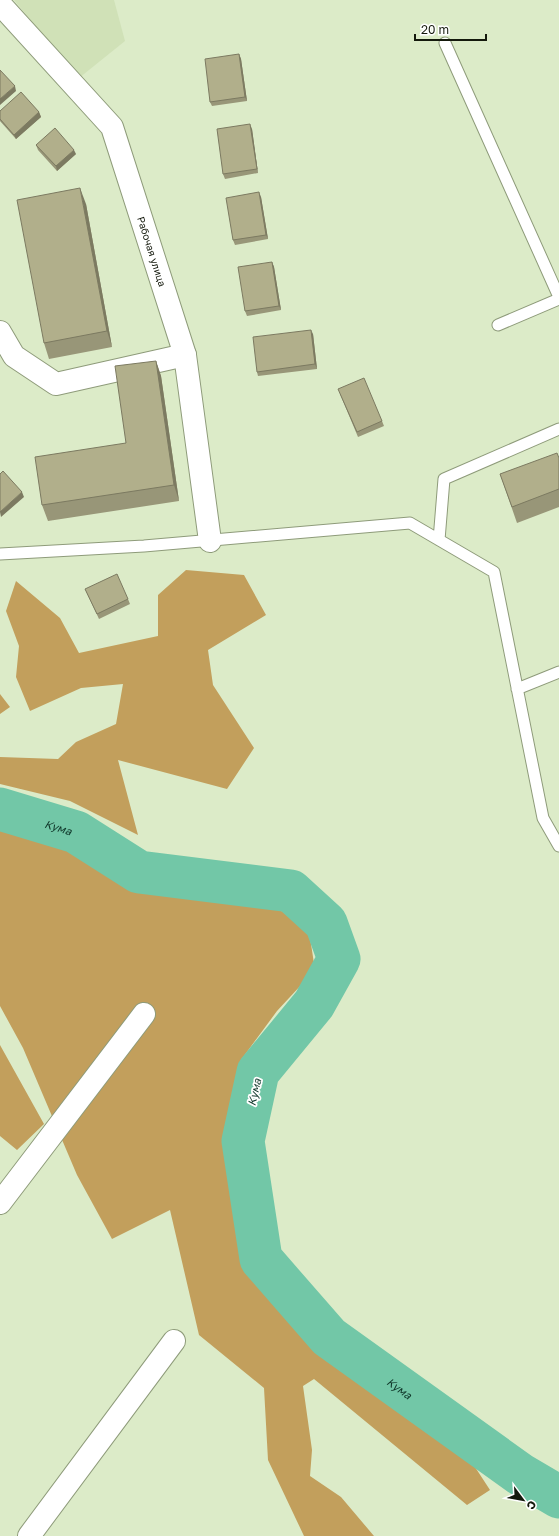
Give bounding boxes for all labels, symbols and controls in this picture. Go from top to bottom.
scale bar [415,16,486,42]
text: 20 m [421,22,449,37]
street label: Рабочая улица [135,215,169,288]
water label: Кума [43,816,74,837]
water label: Кума [245,1076,265,1107]
water label: Кума [385,1374,415,1402]
north arrow [503,1480,543,1520]
text: С [524,1499,539,1512]

